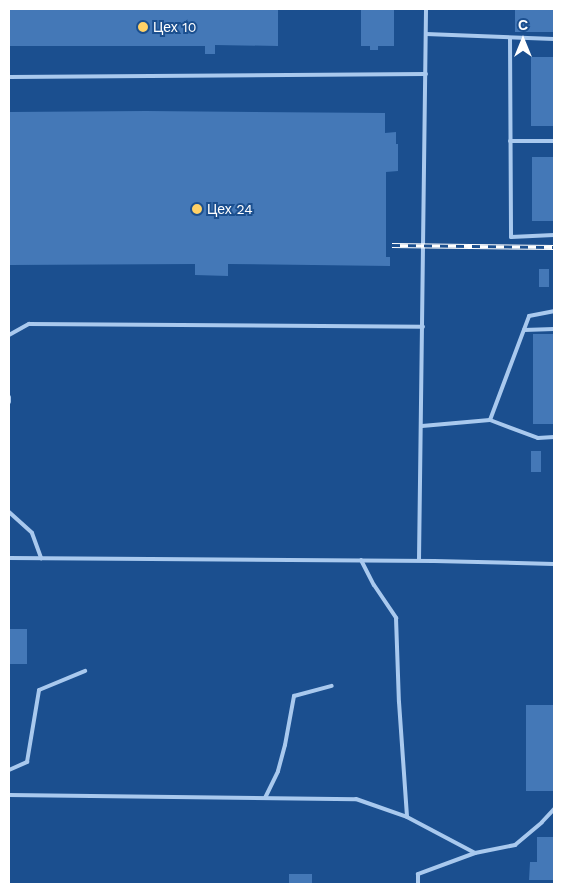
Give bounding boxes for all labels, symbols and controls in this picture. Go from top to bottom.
north arrow [498,15,548,65]
text: С [518,17,528,33]
place label: Цех 10 [153,19,197,35]
marker: Цех 10 [137,21,149,33]
place label: Цех 24 [207,201,253,217]
marker: Цех 24 [191,203,203,215]

